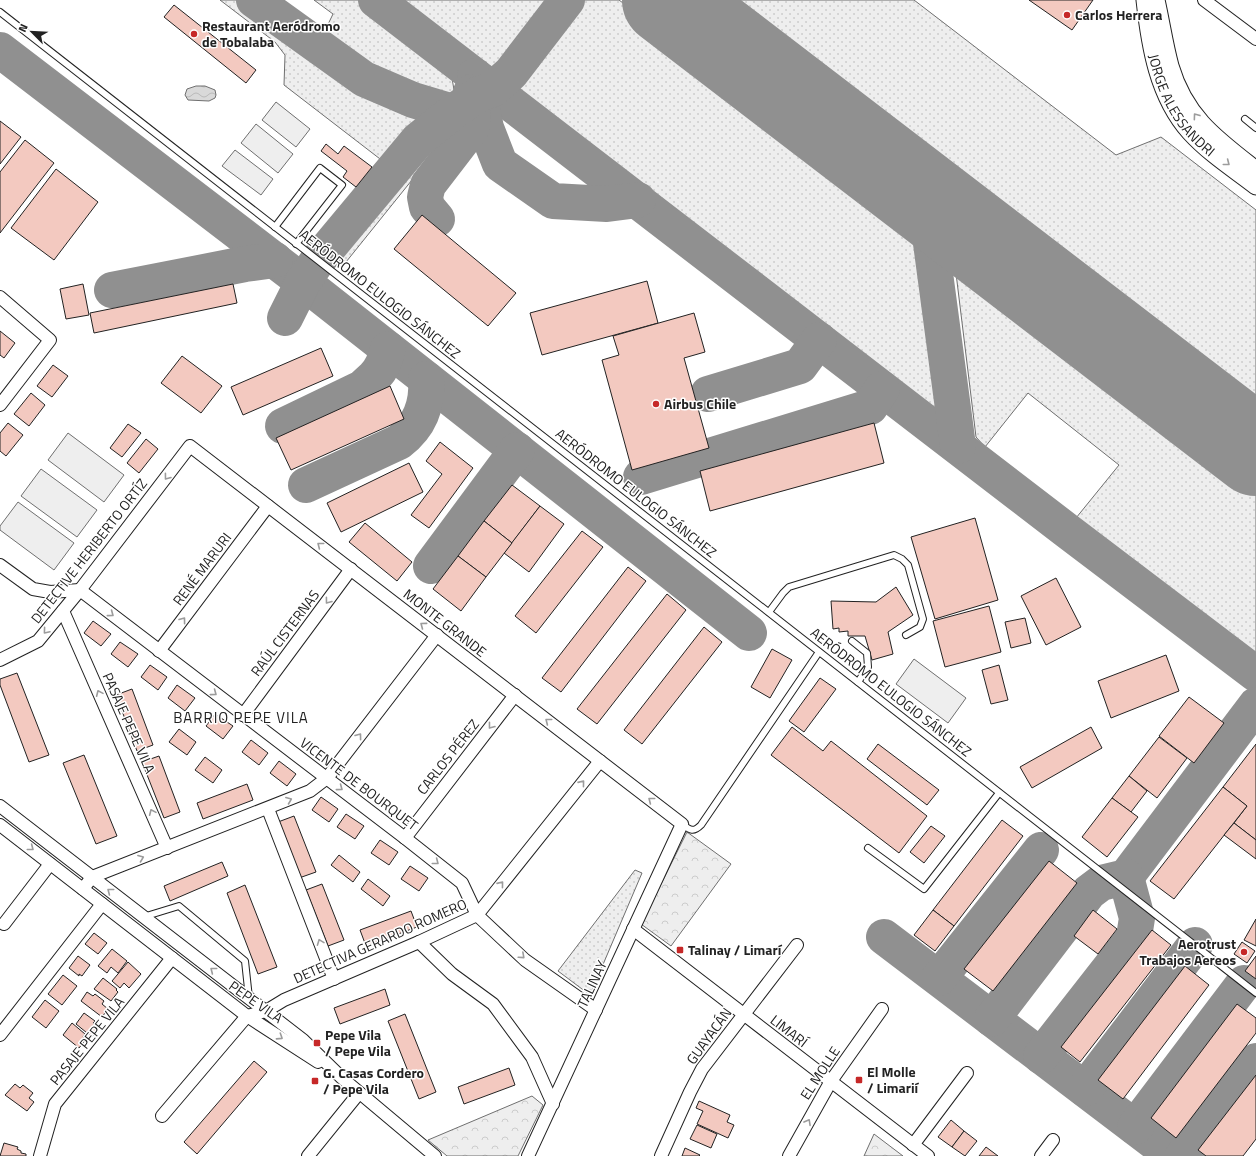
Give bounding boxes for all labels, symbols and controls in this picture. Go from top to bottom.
place label: Carlos Herrera [1075,4,1162,25]
marker: Carlos Herrera [1062,10,1072,20]
north arrow [12,12,52,52]
place label: Restaurant Aeródromo de Tobalaba [202,15,340,52]
text: N [14,21,32,35]
marker: Restaurant Aeródromo de Tobalaba [189,29,199,39]
street label: JORGE ALESSANDRI [1144,52,1220,161]
one-way arrow [1194,114,1201,121]
one-way arrow [1222,159,1229,166]
street label: AERÓDROMO EULOGIO SÁNCHEZ [295,224,465,363]
place label: Airbus Chile [664,393,736,414]
marker: Airbus Chile [651,399,661,409]
street label: AERÓDROMO EULOGIO SÁNCHEZ [551,423,721,562]
one-way arrow [164,473,171,480]
street label: DETECTIVE HERIBERTO ORTÍZ [25,474,152,628]
street label: RENÉ MARURI [167,528,236,610]
one-way arrow [317,543,324,550]
street label: MONTE GRANDE [399,583,492,662]
street label: RAÚL CISTERNAS [245,585,324,680]
one-way arrow [325,596,332,603]
one-way arrow [106,609,113,616]
one-way arrow [178,617,185,624]
one-way arrow [420,622,427,629]
street label: AERÓDROMO EULOGIO SÁNCHEZ [806,622,976,761]
one-way arrow [44,627,51,634]
street label: PASAJE PEPE VILA [98,669,161,777]
one-way arrow [210,688,217,695]
one-way arrow [96,689,104,697]
district label: BARRIO PEPE VILA [173,706,309,729]
street label: CARLOS PÉREZ [411,714,484,799]
one-way arrow [546,719,553,726]
one-way arrow [489,722,496,729]
street label: VICENTE DE BOURQUET [296,732,423,835]
one-way arrow [355,734,362,741]
one-way arrow [578,780,585,787]
one-way arrow [336,784,343,791]
one-way arrow [284,797,292,805]
one-way arrow [649,798,656,805]
one-way arrow [148,808,156,815]
one-way arrow [26,844,33,851]
one-way arrow [138,854,145,862]
one-way arrow [431,857,438,864]
one-way arrow [497,882,504,889]
one-way arrow [107,888,114,895]
street label: DETECTIVA GERARDO ROMERO [290,893,470,988]
place label: Aerotrust Trabajos Aereos [1140,933,1236,970]
one-way arrow [316,939,324,946]
place label: Talinay / Limarí [688,939,783,960]
marker: Talinay / Limarí [675,945,685,955]
marker: Aerotrust Trabajos Aereos [1239,947,1249,957]
one-way arrow [517,952,525,959]
street label: TALINAY [571,956,612,1011]
one-way arrow [210,968,217,975]
street label: PEPE VILA [225,975,288,1028]
street label: PASAJE PEPE VILA [44,991,129,1089]
street label: GUAYACÁN [681,1003,736,1068]
street label: LIMARÍ [766,1009,813,1052]
place label: Pepe Vila / Pepe Vila [325,1024,391,1061]
one-way arrow [276,1032,283,1040]
marker: Pepe Vila / Pepe Vila [312,1038,322,1048]
street label: EL MOLLE [795,1042,845,1103]
place label: El Molle / Limarií [867,1061,920,1098]
place label: G. Casas Cordero / Pepe Vila [323,1062,424,1099]
marker: El Molle / Limarií [854,1075,864,1085]
marker: G. Casas Cordero / Pepe Vila [310,1076,320,1086]
one-way arrow [803,1118,810,1126]

